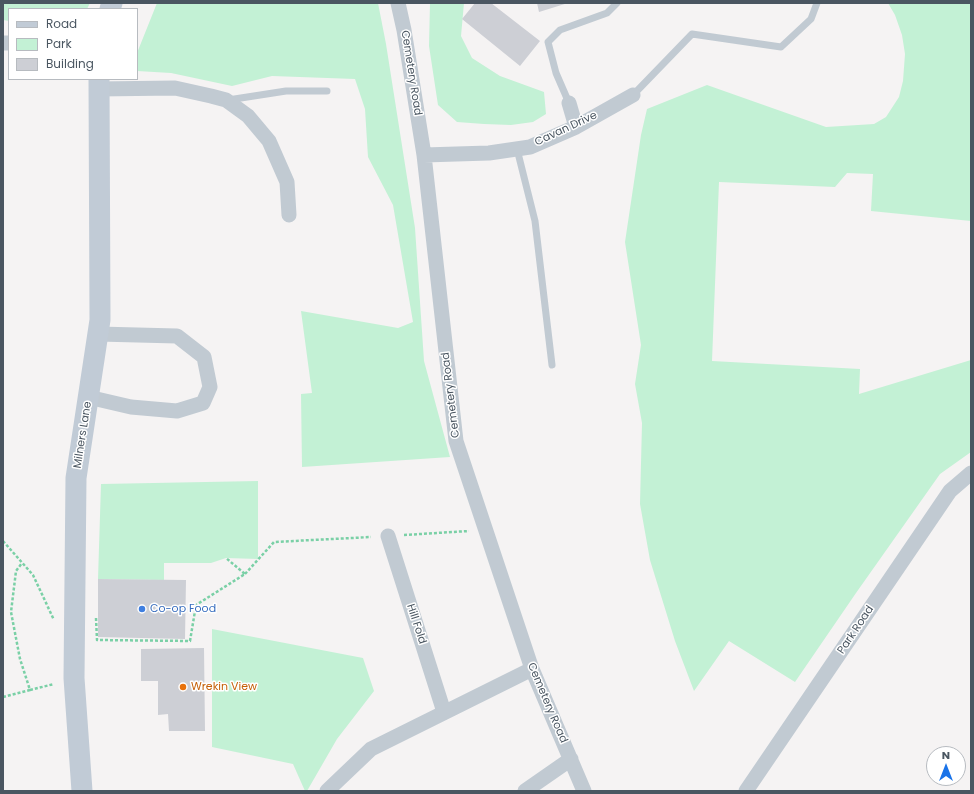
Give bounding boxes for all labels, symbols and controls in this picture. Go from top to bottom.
legend [8,8,138,80]
text: Road [46,15,77,32]
street label: Cemetery Road [398,29,424,117]
text: Park [46,35,72,52]
text: Building [46,55,94,72]
street label: Cavan Drive [533,109,599,149]
street label: Cemetery Road [439,351,463,439]
street label: Milners Lane [71,401,95,469]
place label: Co-op Food [150,602,216,616]
street label: Hill Fold [403,602,429,646]
street label: Park Road [835,603,877,657]
marker: Co-op Food [137,604,147,614]
street label: Cemetery Road [524,661,570,745]
place label: Wrekin View [191,680,257,694]
marker: Wrekin View [178,682,188,692]
north arrow [926,746,966,786]
text: N [942,747,950,763]

